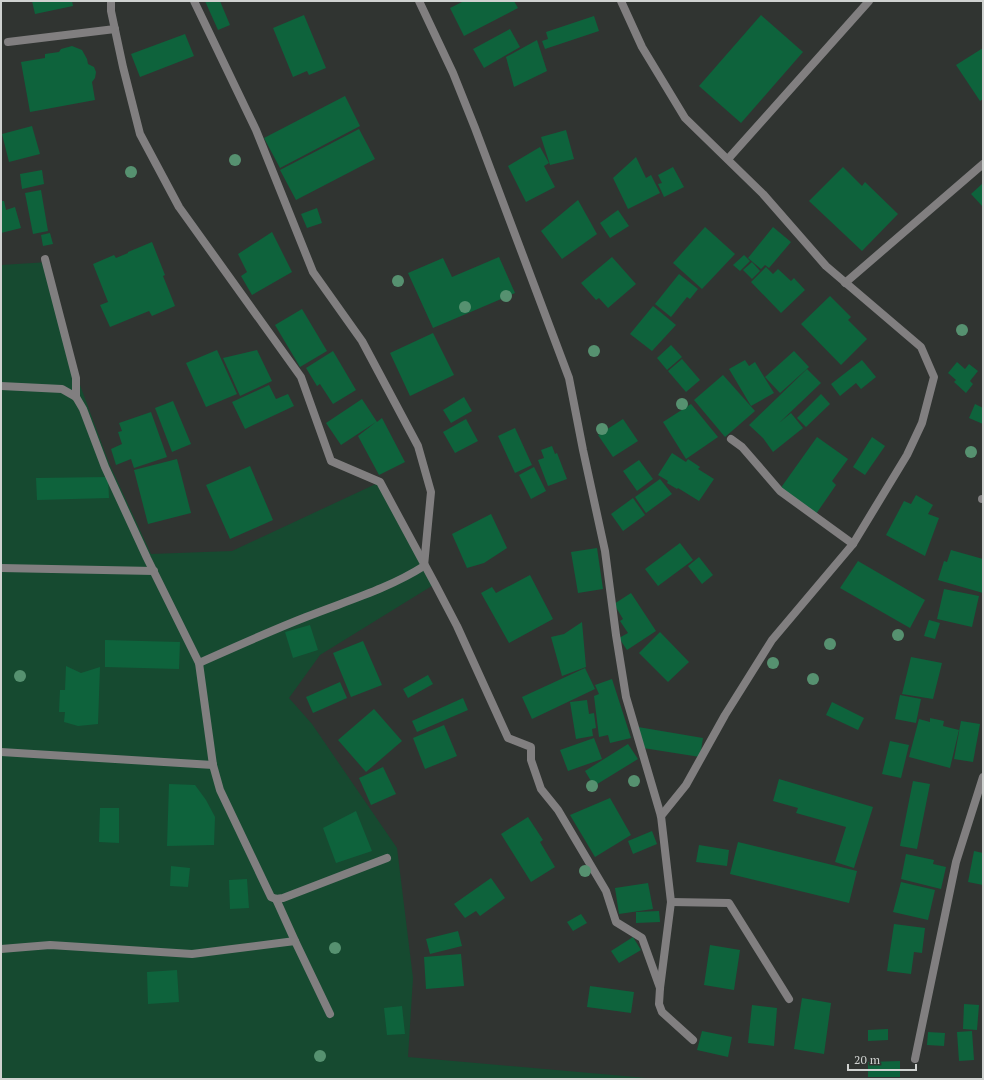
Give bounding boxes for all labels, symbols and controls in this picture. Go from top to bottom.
scale bar [848,1046,916,1072]
text: 20 m [854,1052,881,1067]

